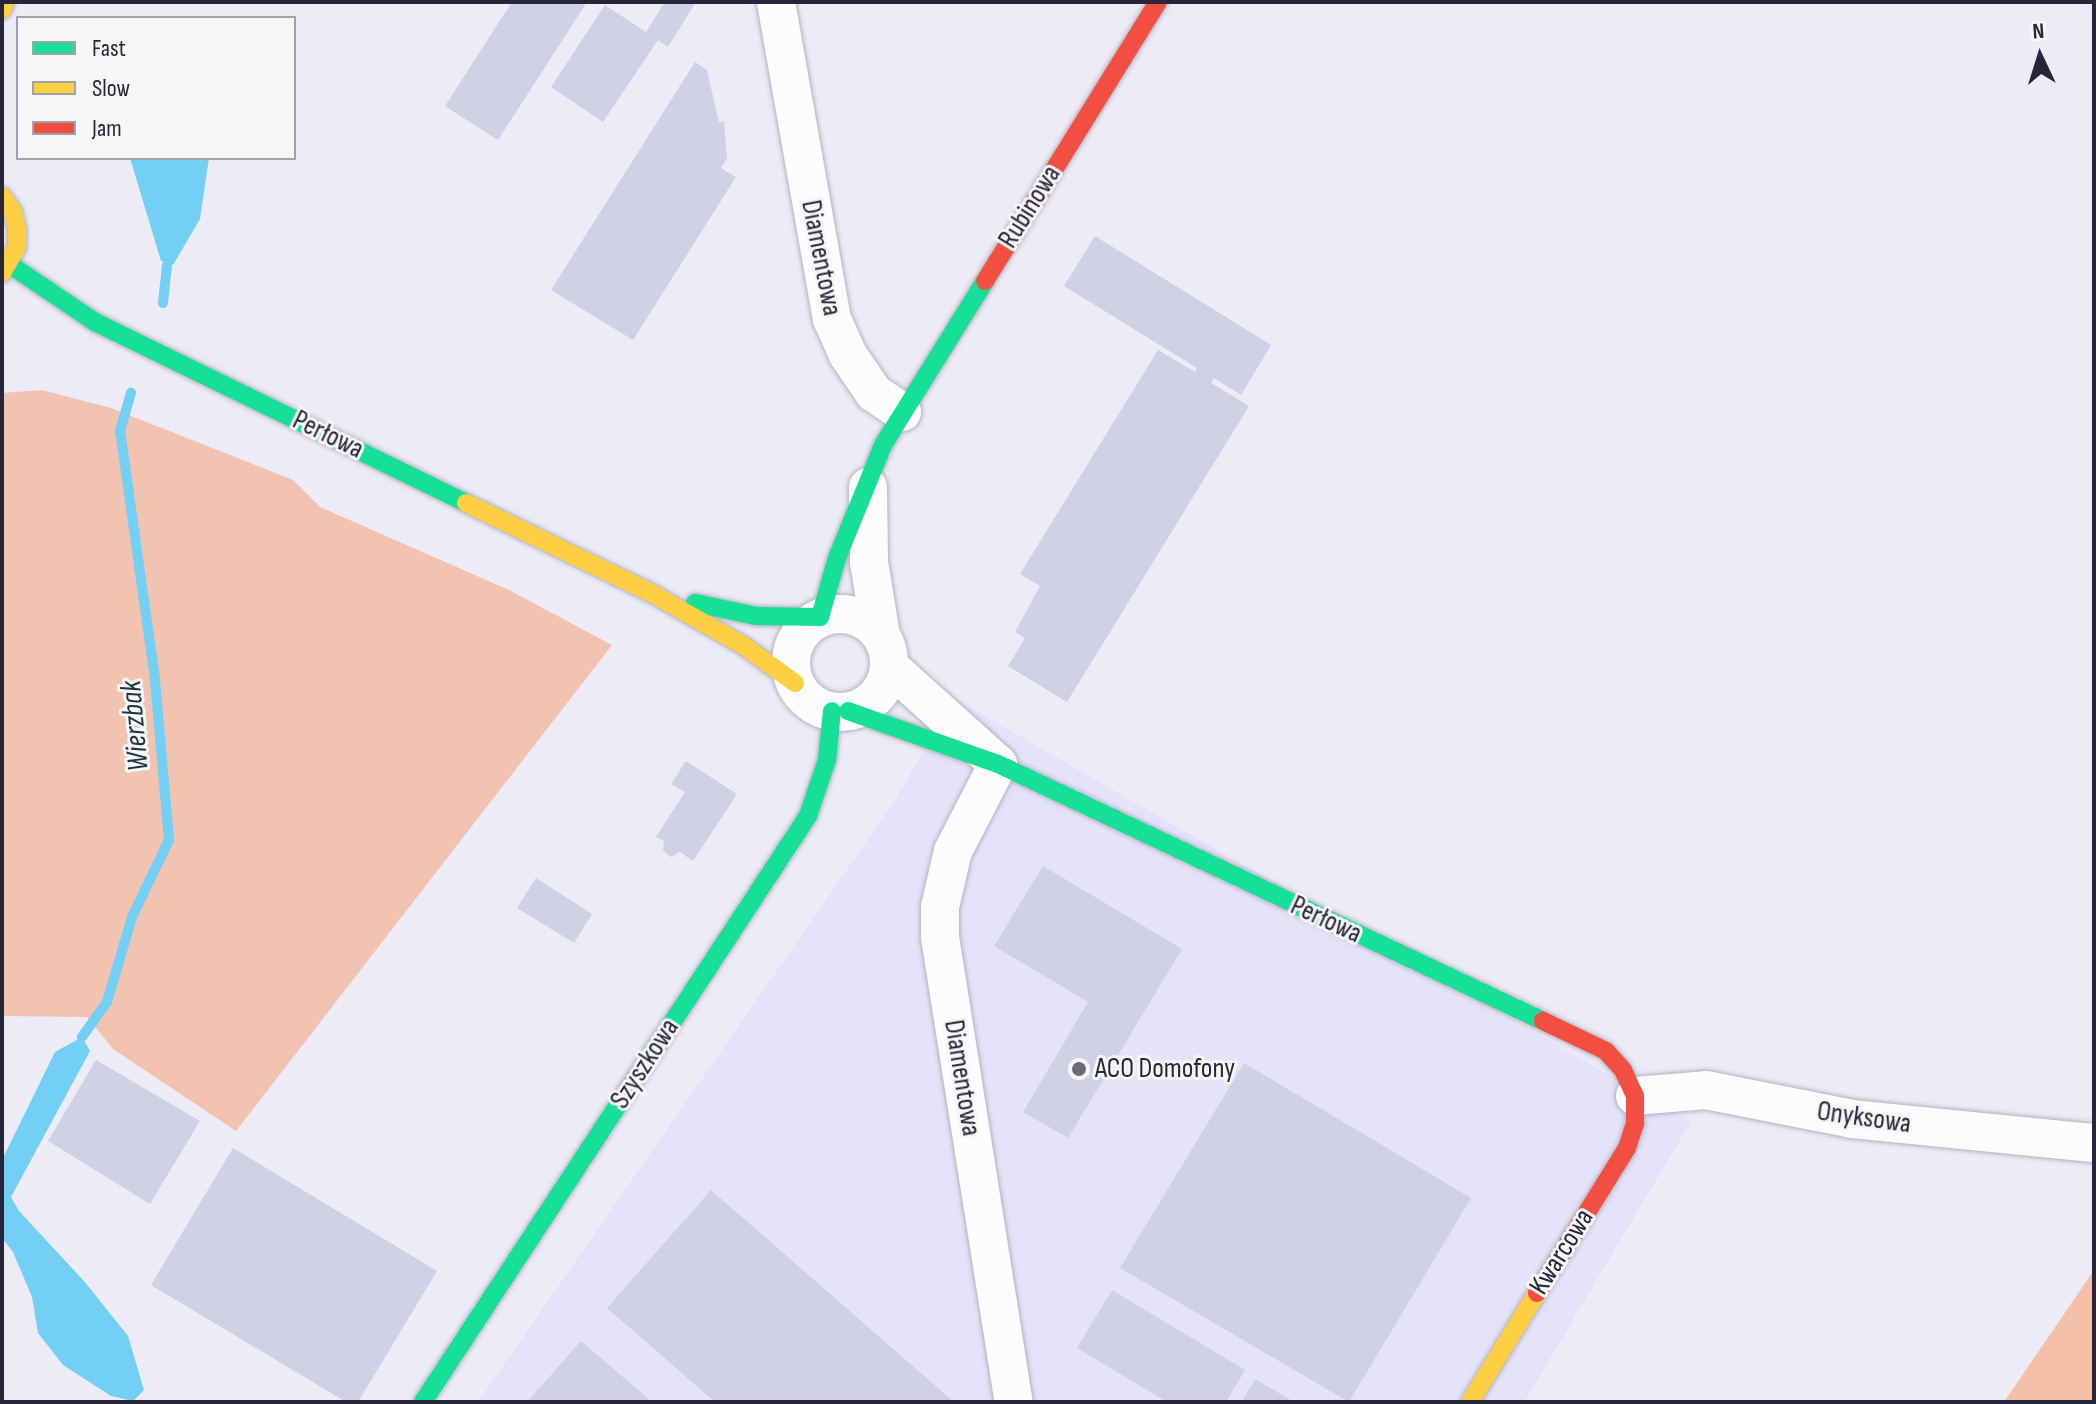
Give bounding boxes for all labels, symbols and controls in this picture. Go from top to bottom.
legend [16,16,296,160]
north arrow [2000,16,2080,96]
text: N [2031,18,2045,45]
text: Fast [92,34,126,63]
text: Slow [92,74,130,103]
text: Jam [92,114,122,143]
street label: Rubinowa [992,159,1068,255]
street label: Diamentowa [793,197,849,319]
street label: Perłowa [287,404,369,466]
water label: Wierzbak [113,679,157,773]
street label: Perłowa [1285,889,1367,951]
street label: Szyszkowa [604,1013,686,1115]
street label: Diamentowa [936,1018,988,1138]
place label: ACO Domofony [1095,1052,1235,1086]
marker: ACO Domofony [1070,1060,1088,1078]
street label: Onyksowa [1815,1095,1913,1141]
street label: Kwarcowa [1523,1203,1601,1301]

